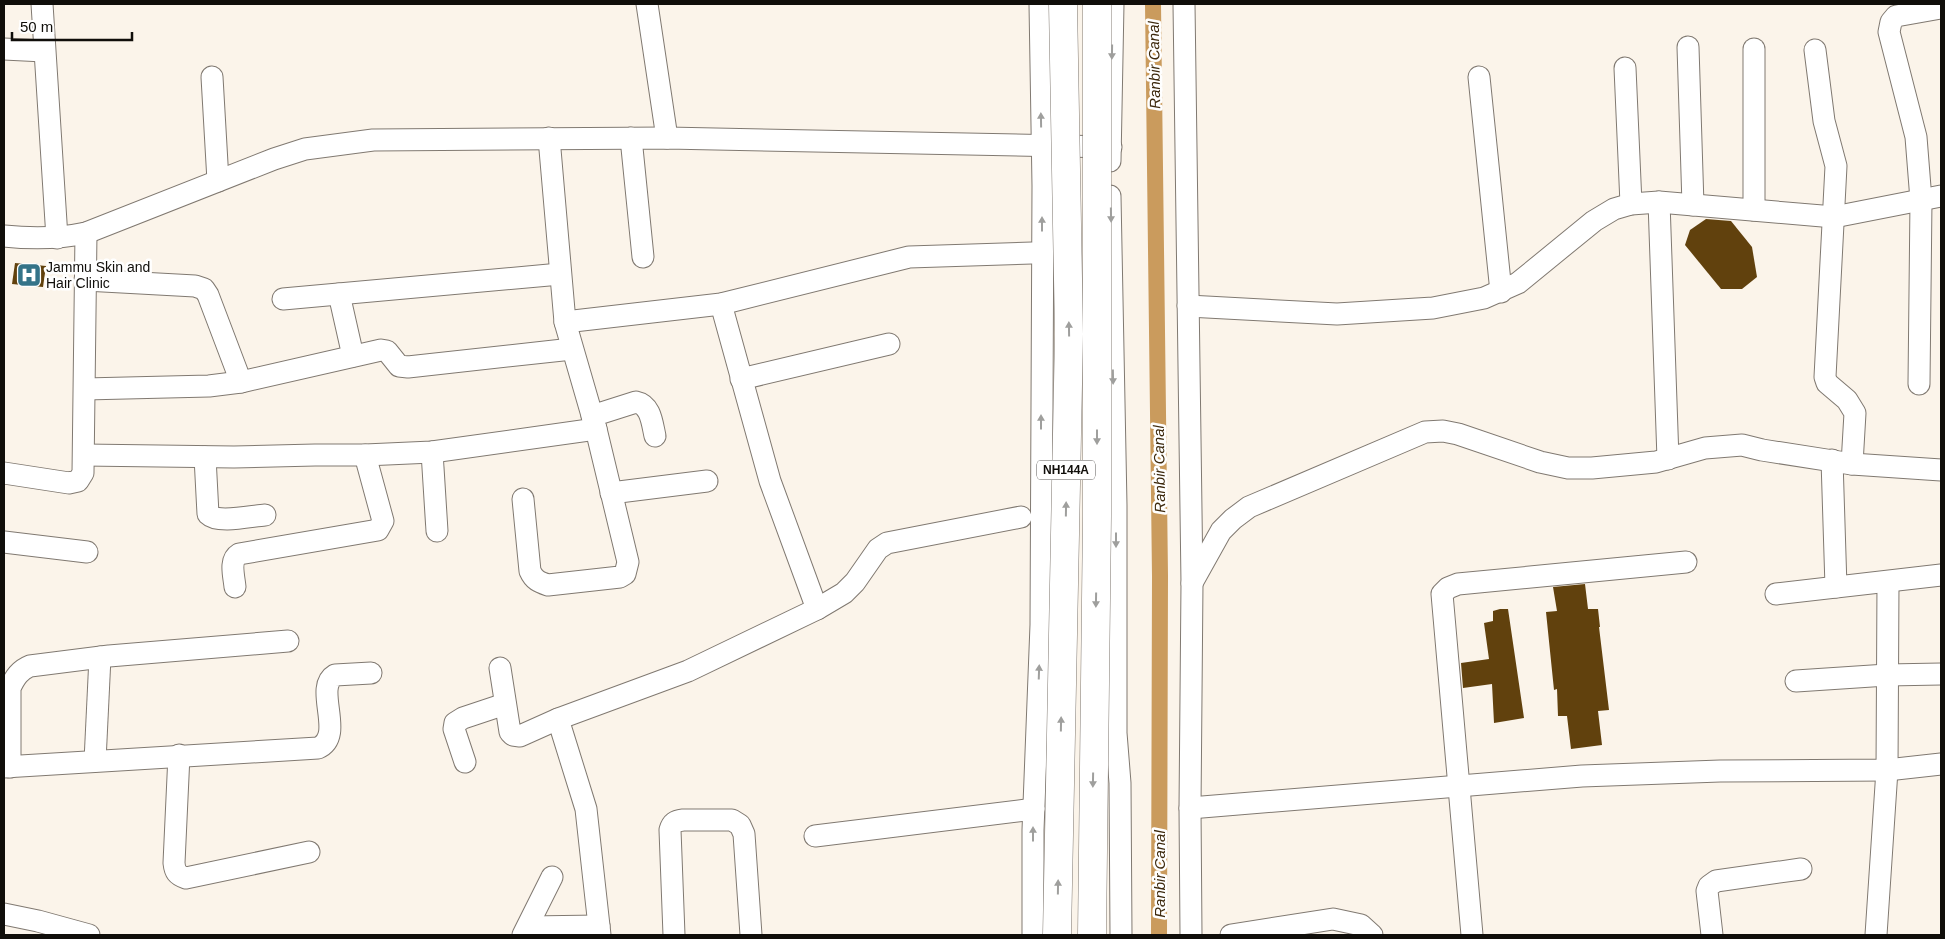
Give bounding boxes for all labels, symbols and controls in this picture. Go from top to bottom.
scale bar [12,10,132,42]
text: 50 m [20,18,53,35]
water label: Ranbir Canal [1145,20,1163,109]
one-way arrow [1108,45,1116,61]
one-way arrow [1037,112,1045,128]
one-way arrow [1107,207,1115,223]
one-way arrow [1038,216,1046,232]
place label: Jammu Skin and Hair Clinic [46,259,150,291]
hospital icon: Jammu Skin and Hair Clinic [16,262,42,288]
one-way arrow [1065,321,1073,337]
one-way arrow [1110,370,1118,386]
one-way arrow [1037,413,1045,429]
water label: Ranbir Canal [1150,424,1168,513]
one-way arrow [1093,430,1101,446]
road number: NH144A [1037,460,1095,480]
one-way arrow [1062,501,1070,517]
one-way arrow [1112,532,1120,548]
one-way arrow [1092,592,1100,608]
one-way arrow [1036,663,1044,679]
one-way arrow [1058,716,1066,732]
one-way arrow [1089,772,1097,788]
one-way arrow [1029,826,1037,842]
water label: Ranbir Canal [1151,830,1168,918]
one-way arrow [1054,878,1062,894]

